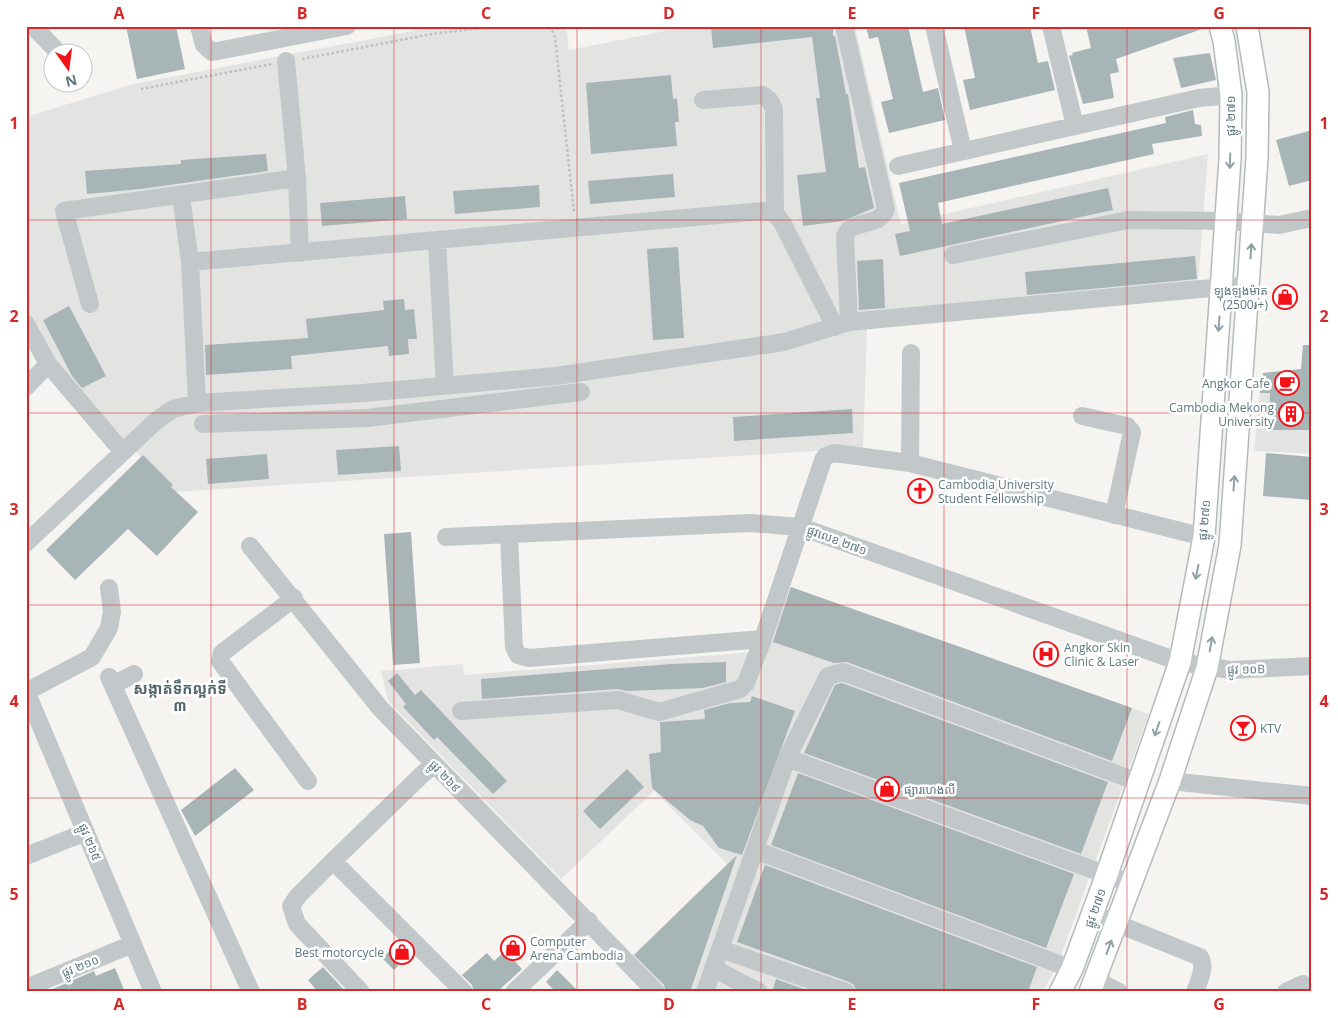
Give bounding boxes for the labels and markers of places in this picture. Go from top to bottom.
place label: ឡុងឡុងម៉ាត (2500៛+) [1214,282,1268,313]
shop icon: ឡុងឡុងម៉ាត (2500៛+) [1272,284,1298,310]
cafe icon: Angkor Cafe [1274,370,1300,396]
place label: Angkor Cafe [1202,375,1270,392]
place label: Cambodia Mekong University [1169,399,1275,430]
building icon: Cambodia Mekong University [1278,401,1304,427]
place label: Cambodia University Student Fellowship [938,476,1055,507]
church icon: Cambodia University Student Fellowship [907,478,933,504]
place label: Angkor Skin Clinic & Laser [1064,639,1139,670]
hospital icon: Angkor Skin Clinic & Laser [1033,641,1059,667]
bar icon: KTV [1230,715,1256,741]
place label: KTV [1260,720,1282,737]
shop icon: ផ្សារហេងលី [874,776,900,802]
place label: ផ្សារហេងលី [904,781,955,798]
place label: Computer Arena Cambodia [530,933,623,964]
shop icon: Computer Arena Cambodia [500,935,526,961]
shop icon: Best motorcycle [389,939,415,965]
place label: Best motorcycle [294,944,384,961]

